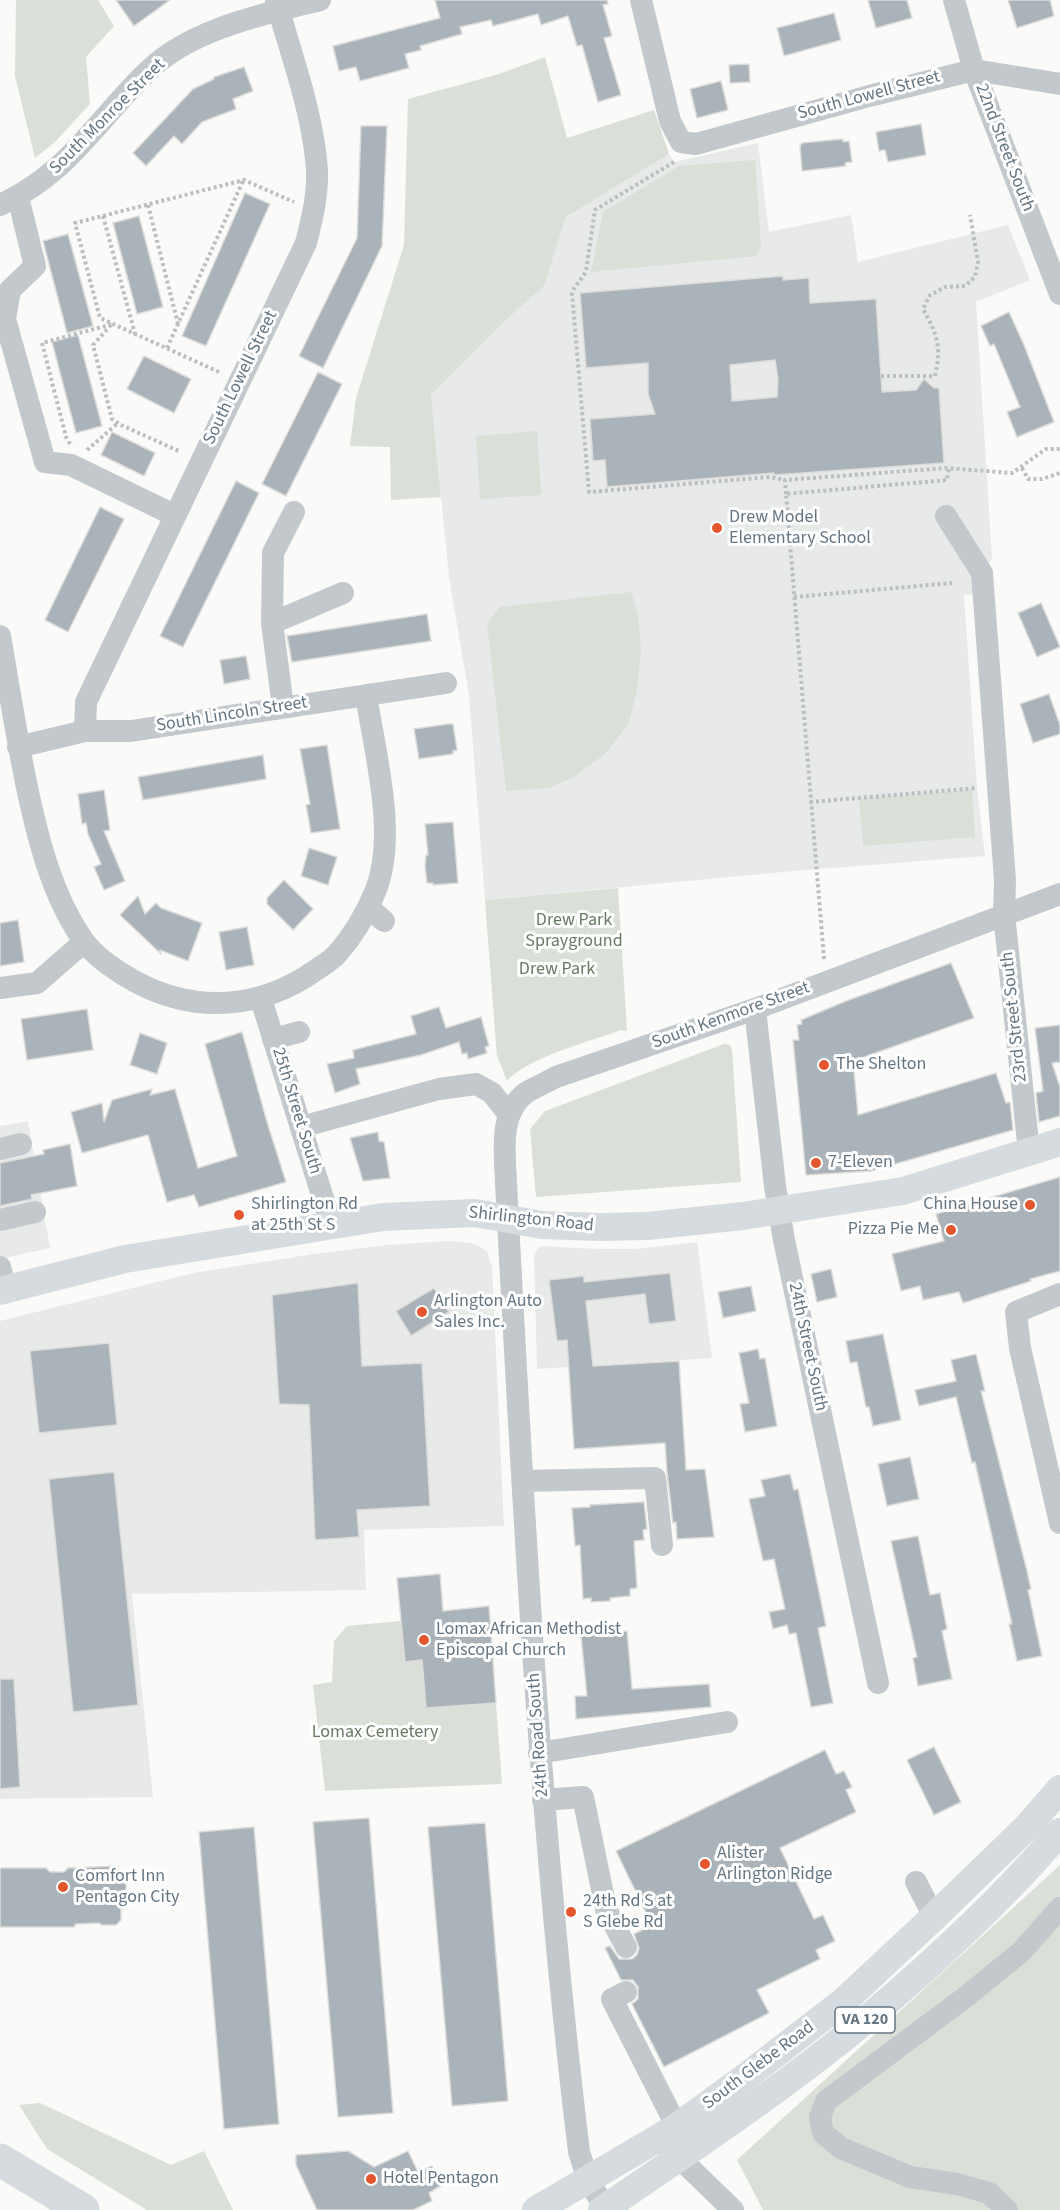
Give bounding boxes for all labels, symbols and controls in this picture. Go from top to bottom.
street label: South Monroe Street [46,55,170,179]
street label: South Lowell Street [795,67,943,125]
street label: 22nd Street South [970,81,1038,215]
street label: South Lowell Street [199,307,283,449]
place label: Drew Model Elementary School [729,507,871,550]
marker: Drew Model Elementary School [710,521,724,535]
street label: South Lincoln Street [155,692,309,738]
park label: Drew Park Sprayground [525,910,623,952]
street label: 23rd Street South [997,951,1033,1083]
park label: Drew Park [519,959,595,981]
street label: South Kenmore Street [649,977,813,1055]
street label: 25th Street South [267,1045,325,1177]
place label: The Shelton [836,1054,926,1076]
marker: The Shelton [817,1058,831,1072]
place label: 7-Eleven [828,1152,893,1174]
marker: 7-Eleven [809,1156,823,1170]
place label: Shirlington Rd at 25th St S [251,1194,358,1236]
place label: China House [923,1194,1018,1216]
marker: China House [1023,1198,1037,1212]
street label: Shirlington Road [467,1203,595,1237]
marker: Shirlington Rd at 25th St S [232,1208,246,1222]
place label: Pizza Pie Me [848,1219,939,1241]
marker: Pizza Pie Me [944,1223,958,1237]
street label: 24th Street South [783,1281,831,1413]
place label: Arlington Auto Sales Inc. [434,1291,542,1334]
marker: Arlington Auto Sales Inc. [415,1305,429,1319]
place label: Lomax African Methodist Episcopal Church [436,1619,621,1662]
marker: Lomax African Methodist Episcopal Church [417,1633,431,1647]
street label: 24th Road South [524,1672,554,1798]
park label: Lomax Cemetery [312,1722,438,1744]
place label: Alister Arlington Ridge [717,1843,832,1886]
marker: Alister Arlington Ridge [698,1857,712,1871]
place label: Comfort Inn Pentagon City [75,1866,180,1908]
marker: Comfort Inn Pentagon City [56,1880,70,1894]
place label: 24th Rd S at S Glebe Rd [583,1891,672,1934]
marker: 24th Rd S at S Glebe Rd [564,1905,578,1919]
road number: VA 120 [835,2007,895,2033]
street label: South Glebe Road [699,2017,819,2115]
place label: Hotel Pentagon [383,2168,499,2190]
marker: Hotel Pentagon [364,2172,378,2186]

